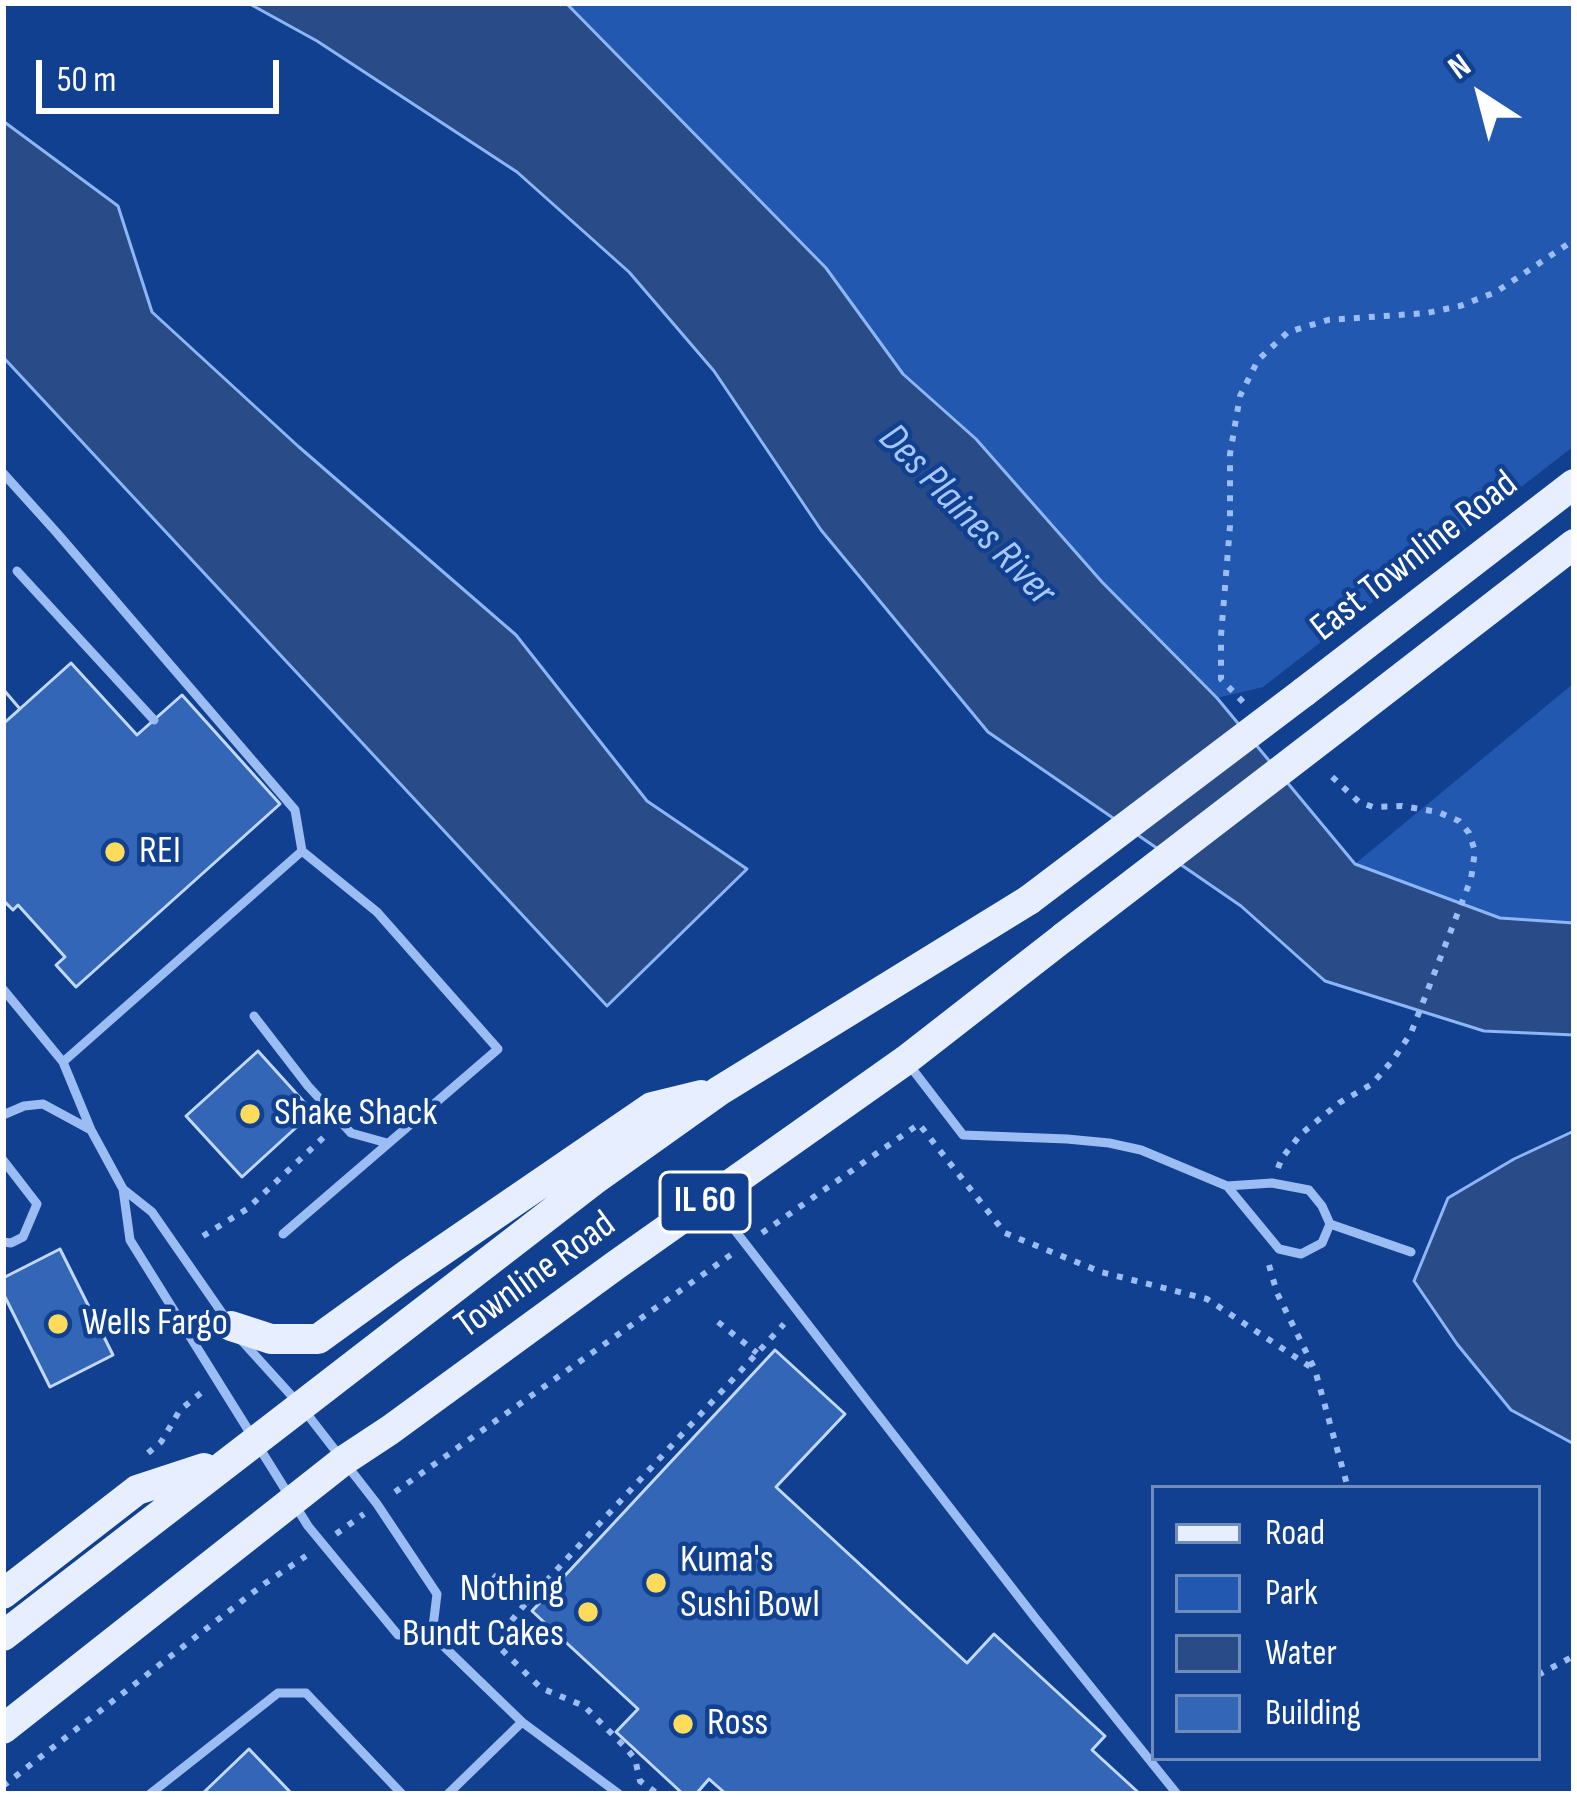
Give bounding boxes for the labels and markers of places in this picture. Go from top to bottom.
place label: REI [139,829,181,875]
marker: REI [102,839,128,865]
place label: Shake Shack [274,1091,437,1137]
marker: Shake Shack [237,1101,263,1127]
place label: Wells Fargo [82,1301,228,1347]
marker: Wells Fargo [45,1311,71,1337]
place label: Kuma's Sushi Bowl [680,1538,820,1629]
place label: Nothing Bundt Cakes [402,1567,564,1658]
marker: Kuma's Sushi Bowl [643,1570,669,1596]
marker: Nothing Bundt Cakes [575,1599,601,1625]
place label: Ross [707,1701,768,1747]
marker: Ross [670,1711,696,1737]

